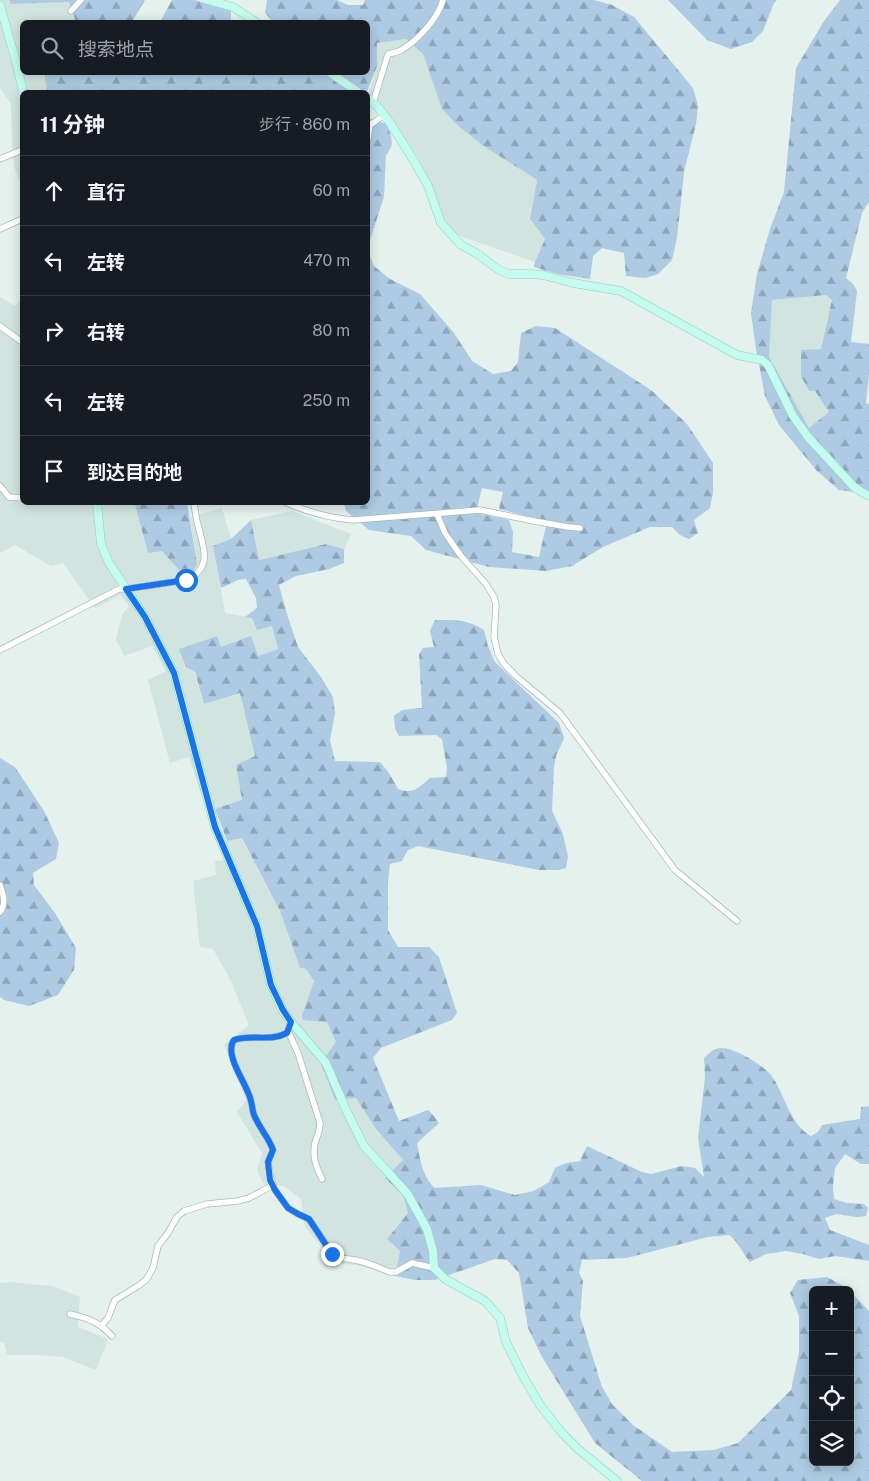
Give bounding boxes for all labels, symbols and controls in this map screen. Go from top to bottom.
search box [20,20,370,75]
icon: search [38,34,66,62]
text: 搜索地点 [78,38,154,60]
text: 11 分钟 [40,112,105,137]
text: 步行 · 860 m [259,115,350,134]
icon: ahead [40,177,68,205]
text: 直行 [87,181,125,203]
text: 60 m [313,181,350,200]
icon: left [40,247,68,275]
text: 左转 [87,251,125,273]
text: 470 m [303,251,350,270]
icon: right [40,317,68,345]
text: 右转 [87,321,125,343]
text: 80 m [312,321,350,340]
icon: left [40,387,68,415]
text: 左转 [87,391,125,413]
text: 250 m [303,391,350,410]
icon: arrive [40,457,68,485]
text: 到达目的地 [87,461,182,483]
route start [175,569,198,592]
route end [321,1243,344,1266]
map controls [809,1286,854,1466]
button: + [809,1286,854,1331]
button: − [809,1331,854,1376]
button: locate [809,1376,854,1421]
button: layers [809,1421,854,1466]

